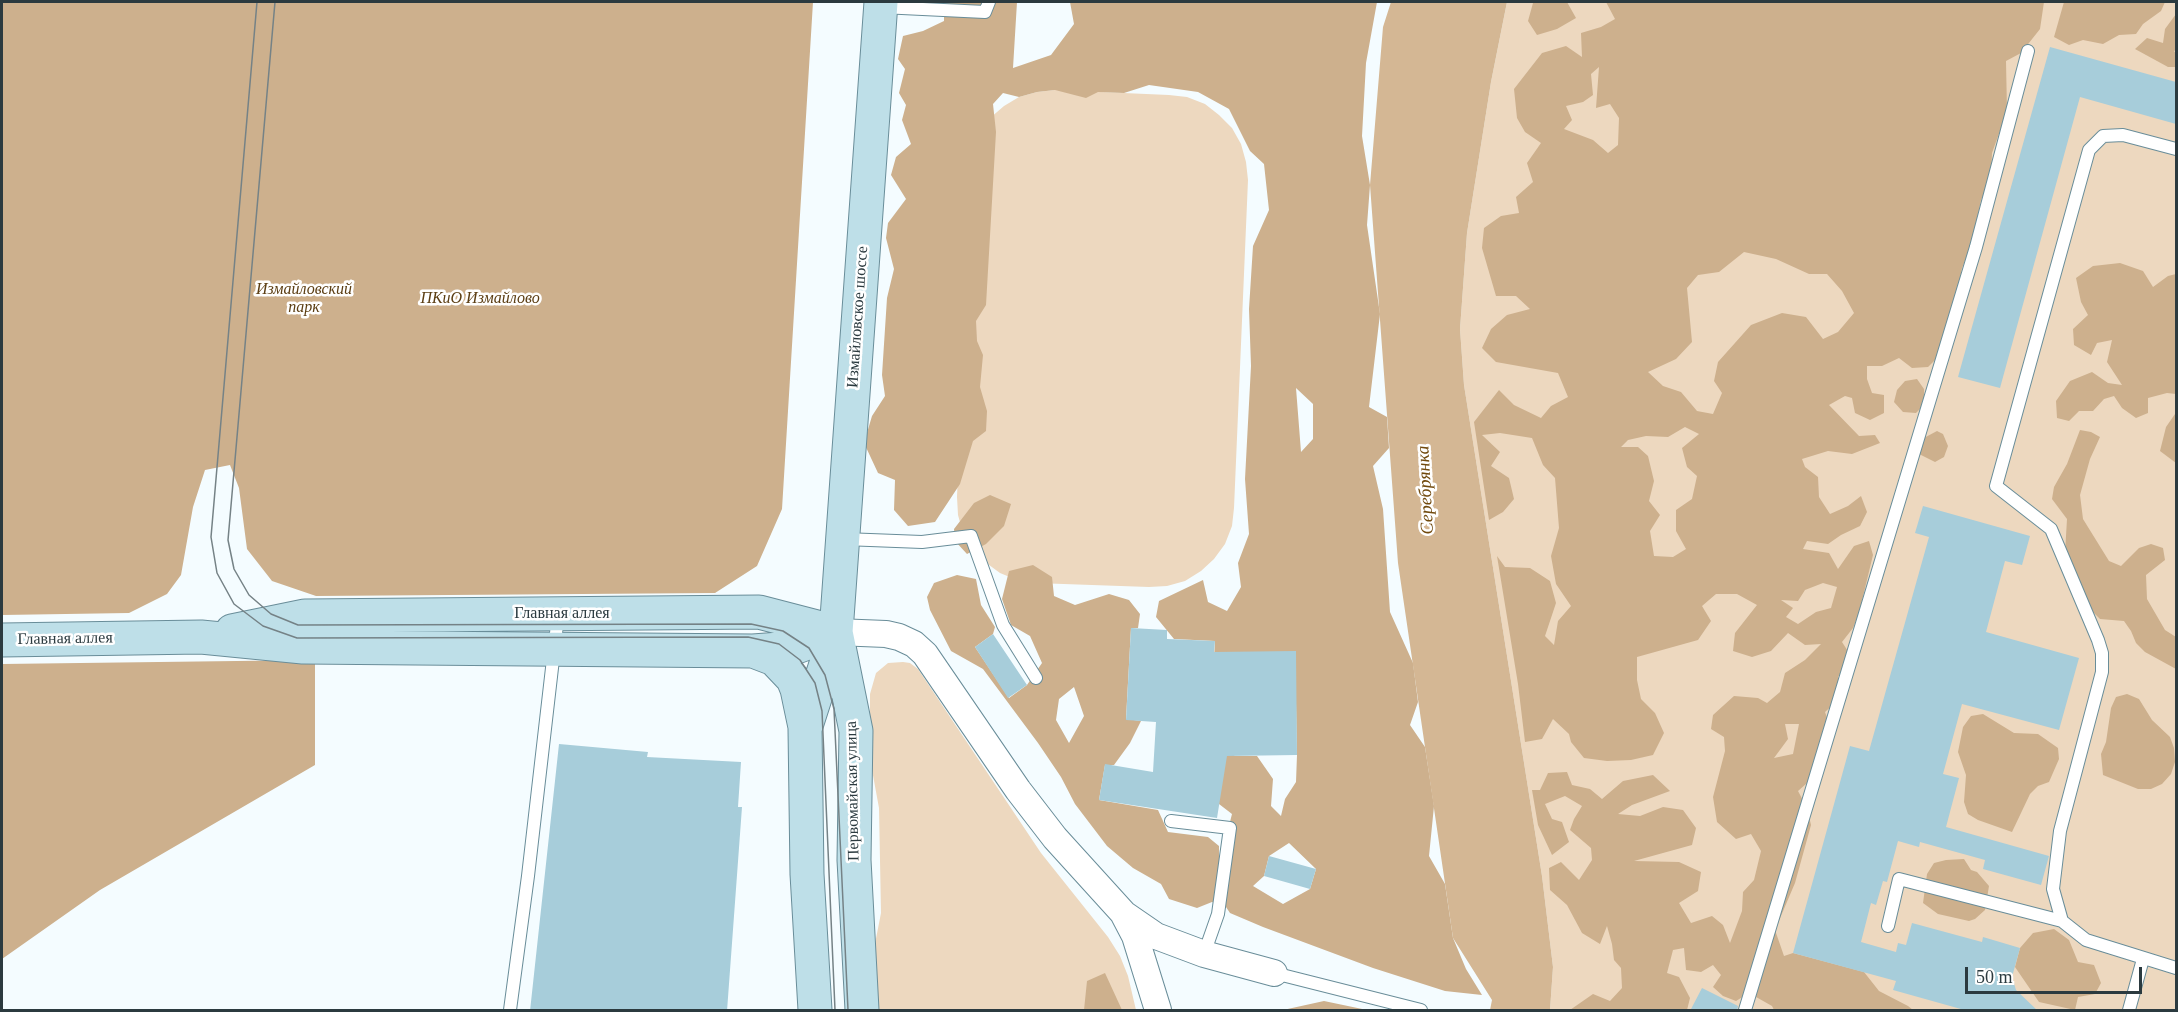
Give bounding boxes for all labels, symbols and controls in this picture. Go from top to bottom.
street label: Измайловское шоссе [843,245,873,389]
park label: Измайловский парк [256,280,352,318]
park label: ПКиО Измайлово [420,289,540,309]
water label: Серебрянка [1413,445,1439,535]
street label: Главная аллея [514,604,610,624]
street label: Главная аллея [17,629,113,649]
street label: Первомайская улица [842,721,864,861]
scale bar [1968,955,2145,993]
text: 50 m [1976,967,2013,987]

